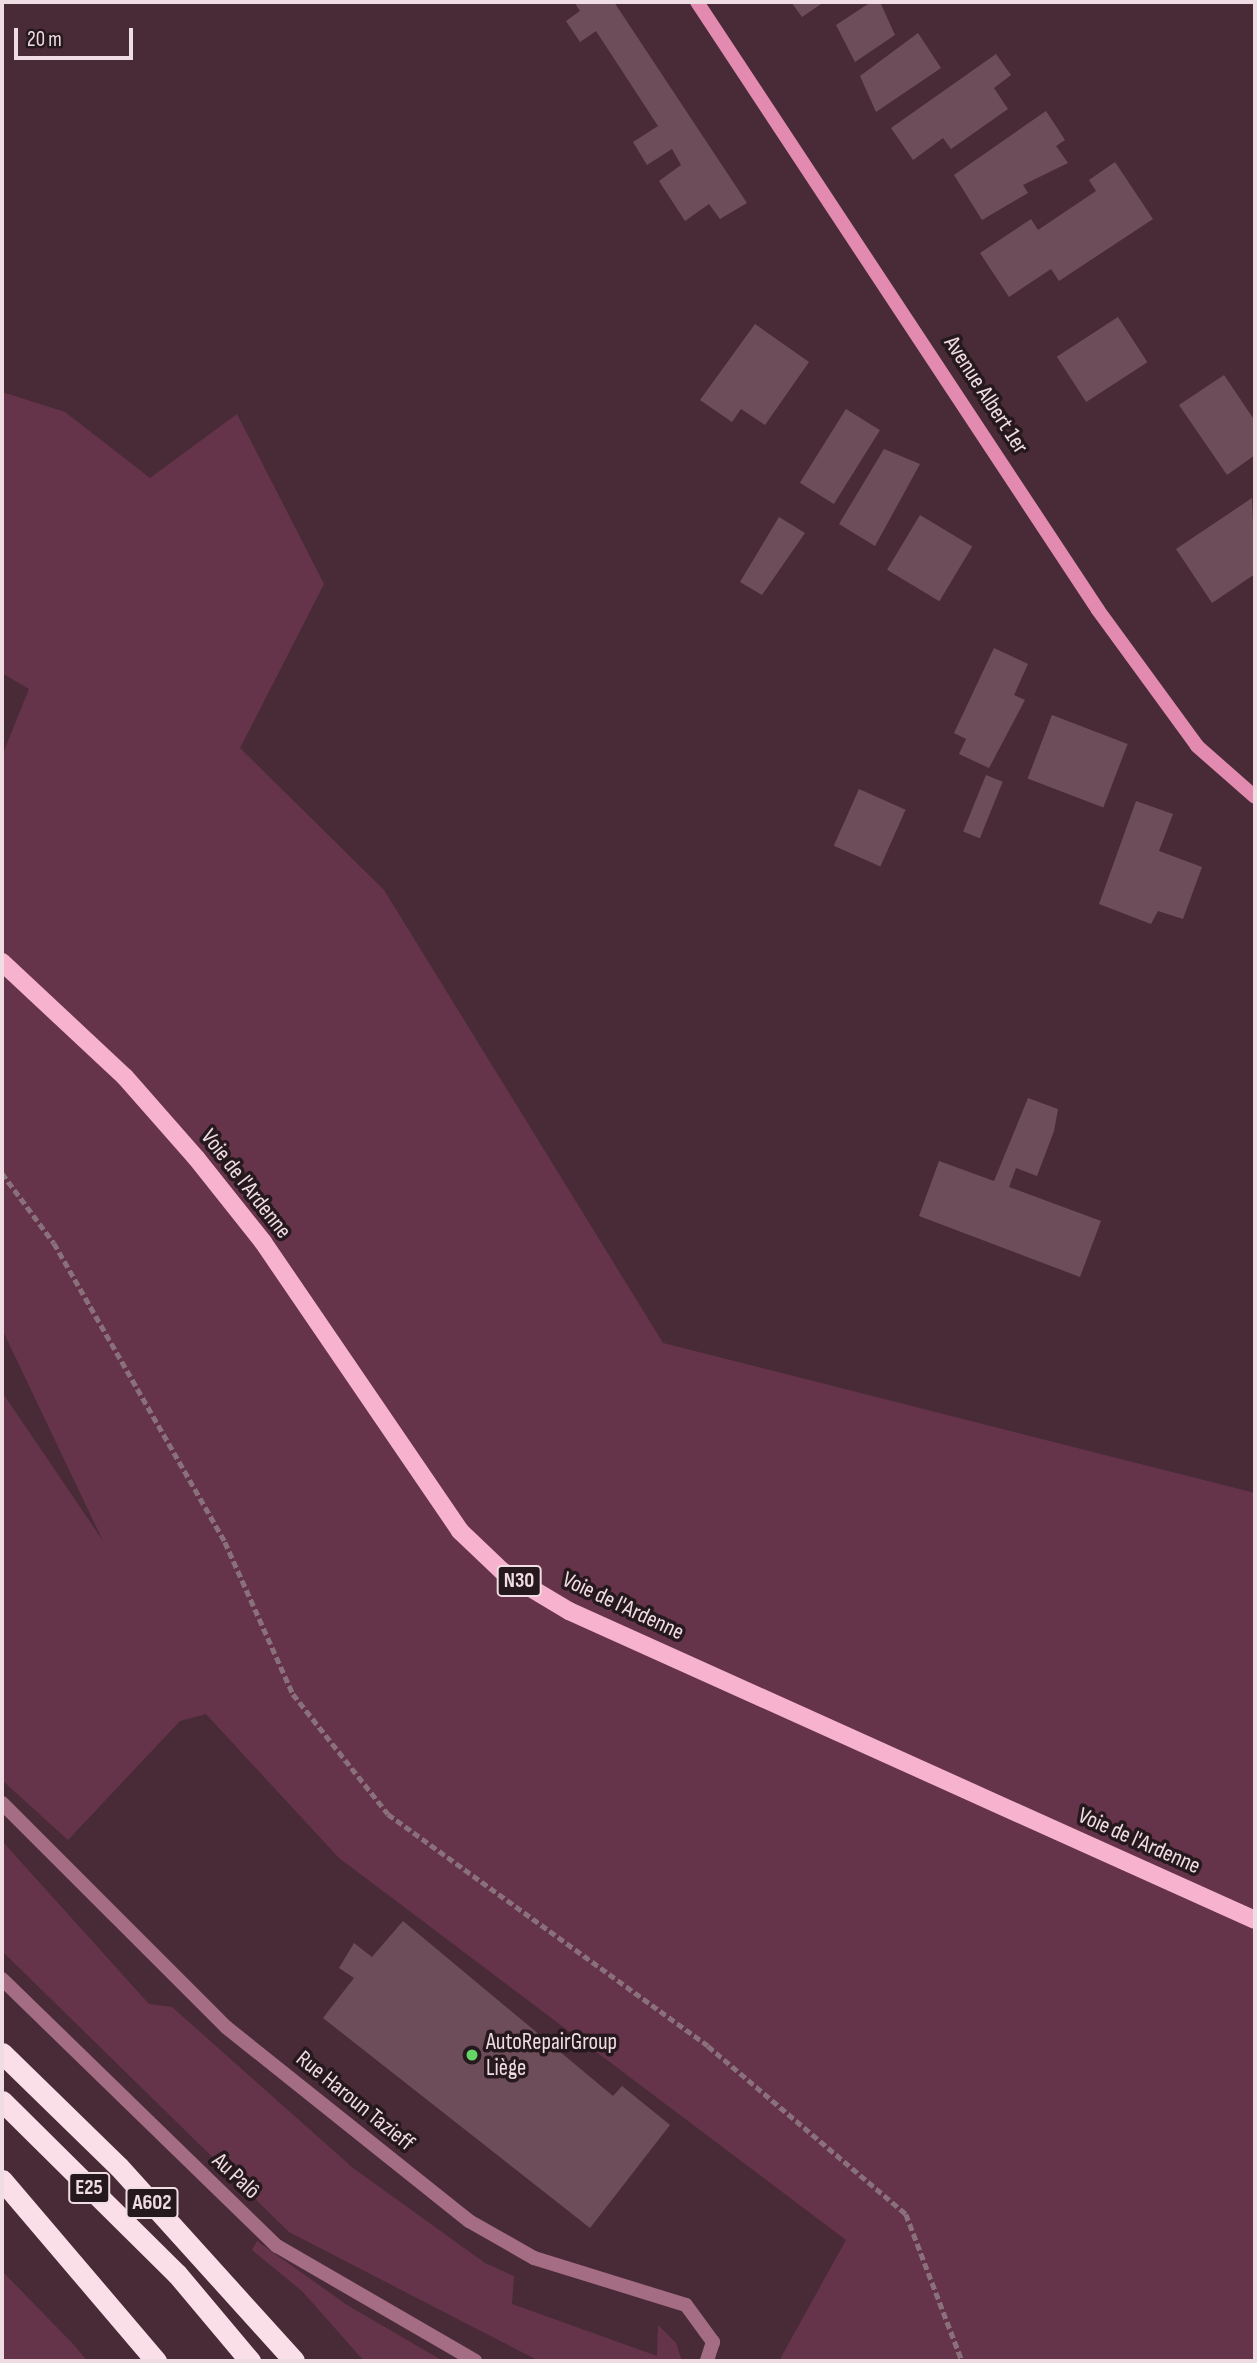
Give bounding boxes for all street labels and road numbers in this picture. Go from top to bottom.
street label: Avenue Albert 1er [938,331,1034,459]
street label: Voie de l'Ardenne [195,1124,297,1244]
road number: N30 [496,1564,542,1598]
street label: Voie de l'Ardenne [558,1566,688,1646]
street label: Voie de l'Ardenne [1074,1802,1204,1880]
street label: Rue Haroun Tazieff [290,2045,420,2157]
street label: Au Palô [206,2147,266,2205]
road number: E25 [68,2170,110,2206]
road number: A602 [124,2186,180,2220]

